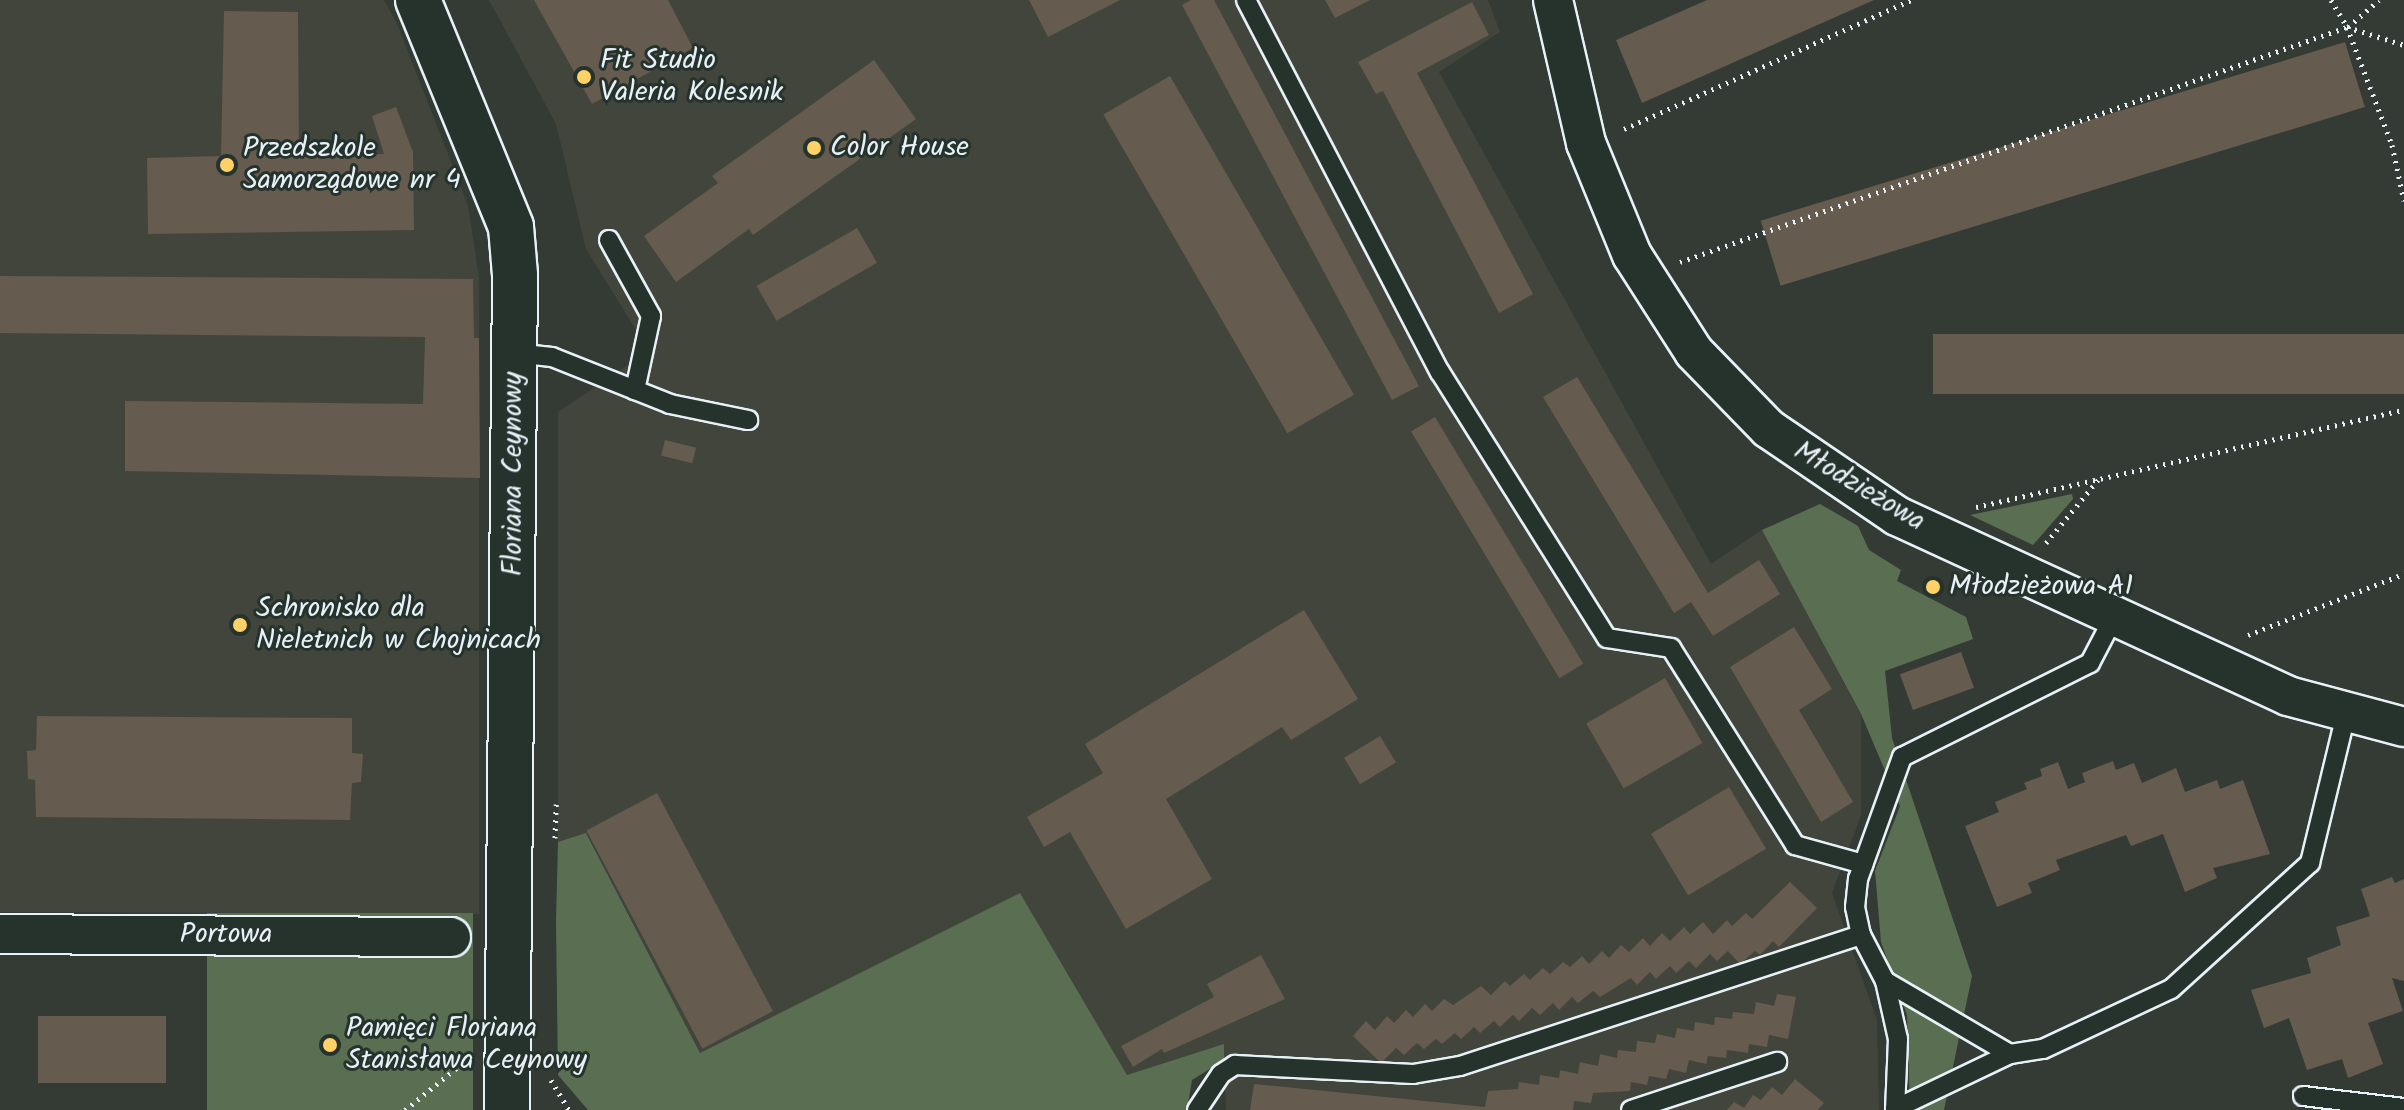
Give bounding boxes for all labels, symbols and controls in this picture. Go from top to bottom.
place label: Fit Studio Valeria Kolesnik [600,44,783,110]
marker: Fit Studio Valeria Kolesnik [575,68,593,86]
place label: Color House [830,131,969,165]
place label: Przedszkole Samorządowe nr 4 [243,132,461,198]
marker: Color House [805,139,823,157]
marker: Przedszkole Samorządowe nr 4 [218,156,236,174]
street label: Floriana Ceynowy [497,372,531,576]
street label: Młodzieżowa [1787,435,1931,539]
place label: Młodzieżowa A1 [1949,570,2133,604]
marker: Młodzieżowa A1 [1924,578,1942,596]
place label: Schronisko dla Nieletnich w Chojnicach [256,592,541,658]
marker: Schronisko dla Nieletnich w Chojnicach [231,616,249,634]
street label: Portowa [180,918,272,952]
place label: Pamięci Floriana Stanisława Ceynowy [346,1012,587,1078]
marker: Pamięci Floriana Stanisława Ceynowy [321,1036,339,1054]

